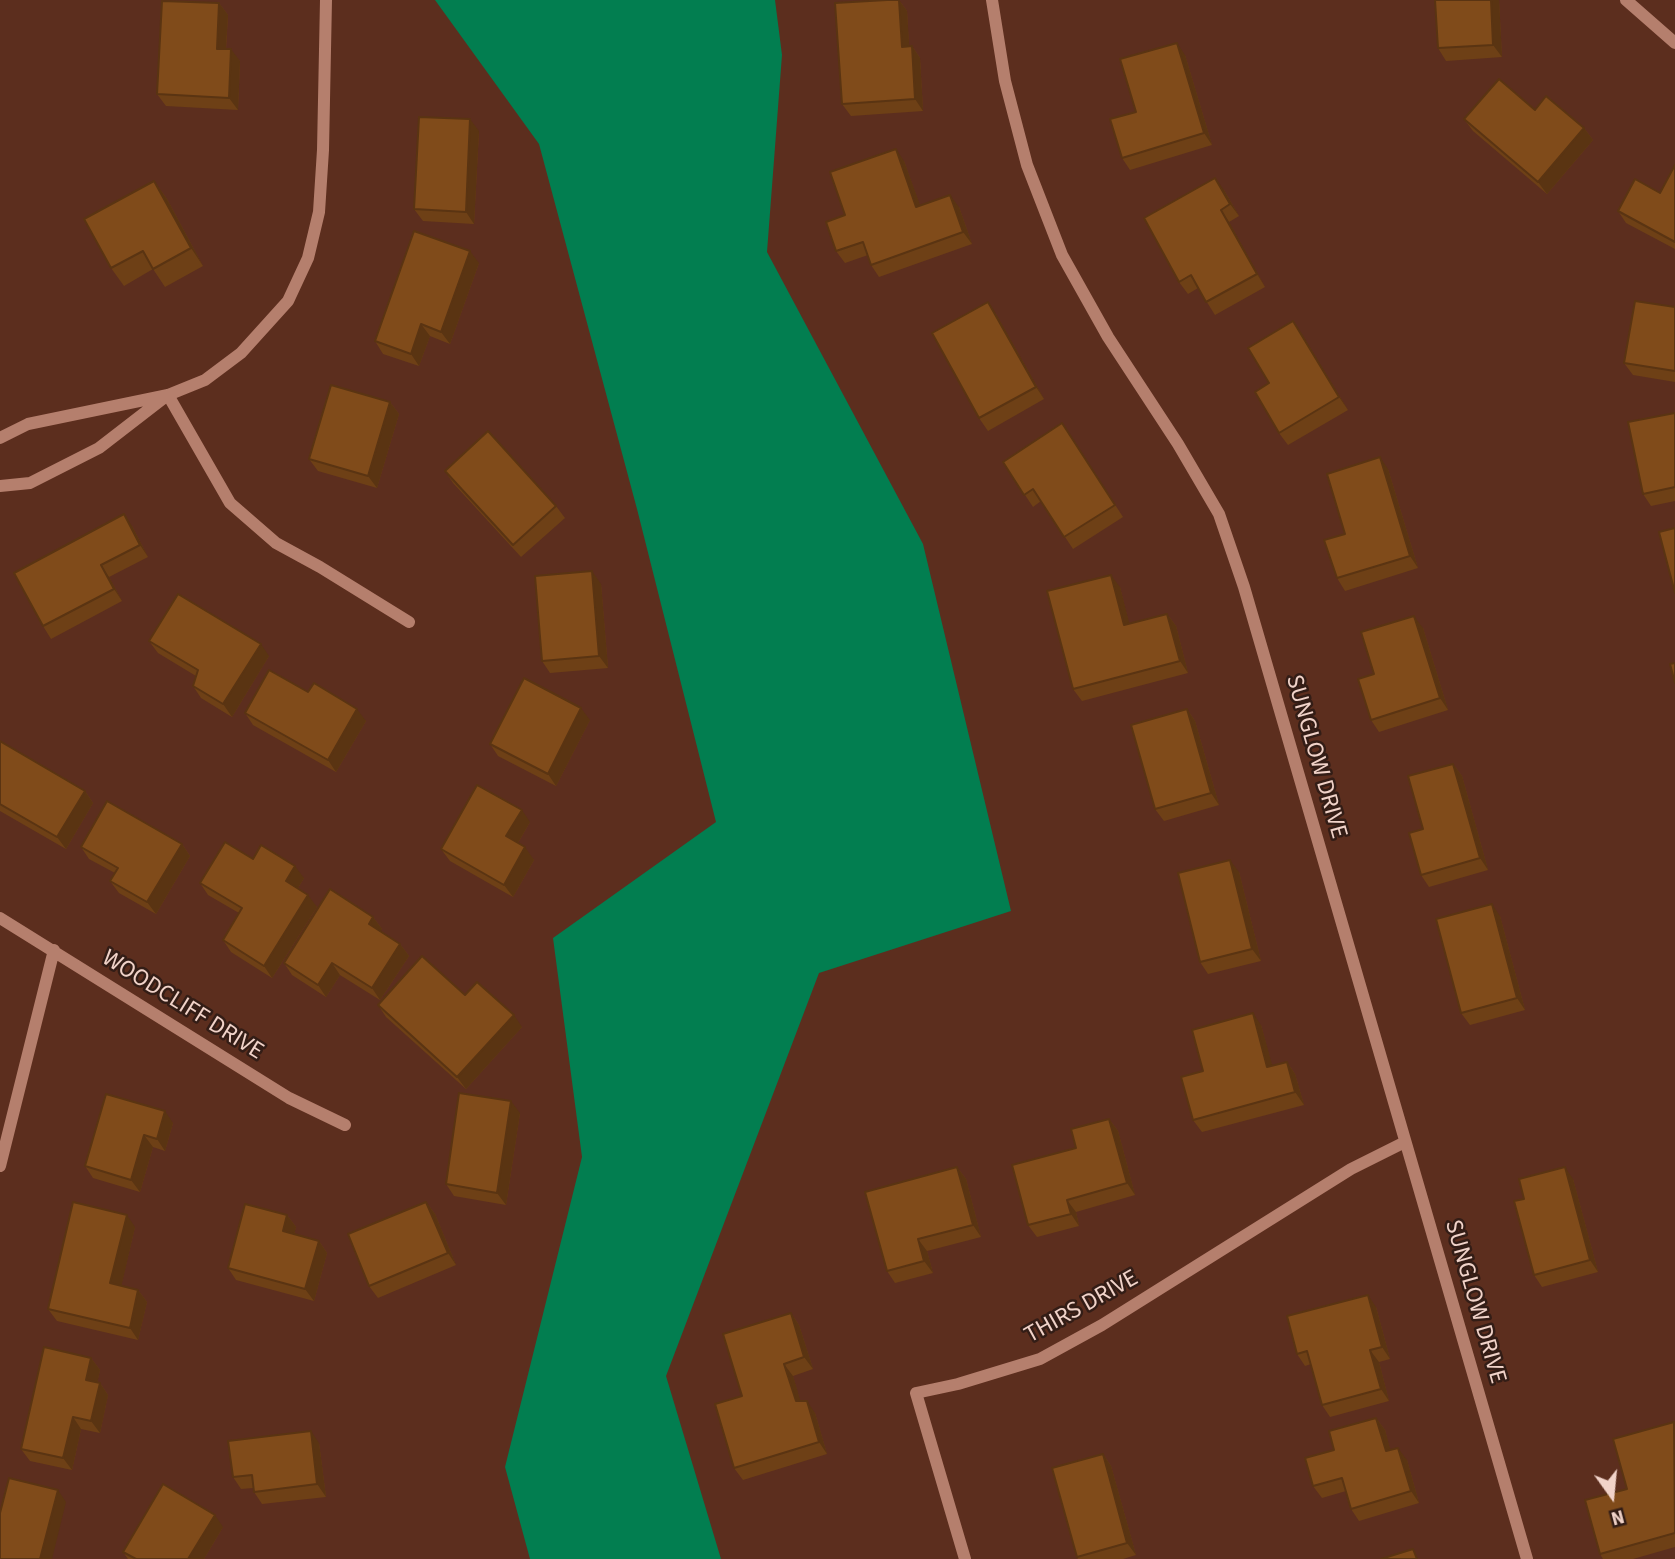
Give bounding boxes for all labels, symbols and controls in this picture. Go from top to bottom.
street label: SUNGLOW DRIVE [1278,672,1352,842]
street label: WOODCLIFF DRIVE [96,945,268,1067]
street label: SUNGLOW DRIVE [1437,1217,1511,1387]
street label: THIRS DRIVE [1020,1265,1144,1351]
north arrow [1577,1461,1647,1531]
text: N [1608,1502,1627,1531]

